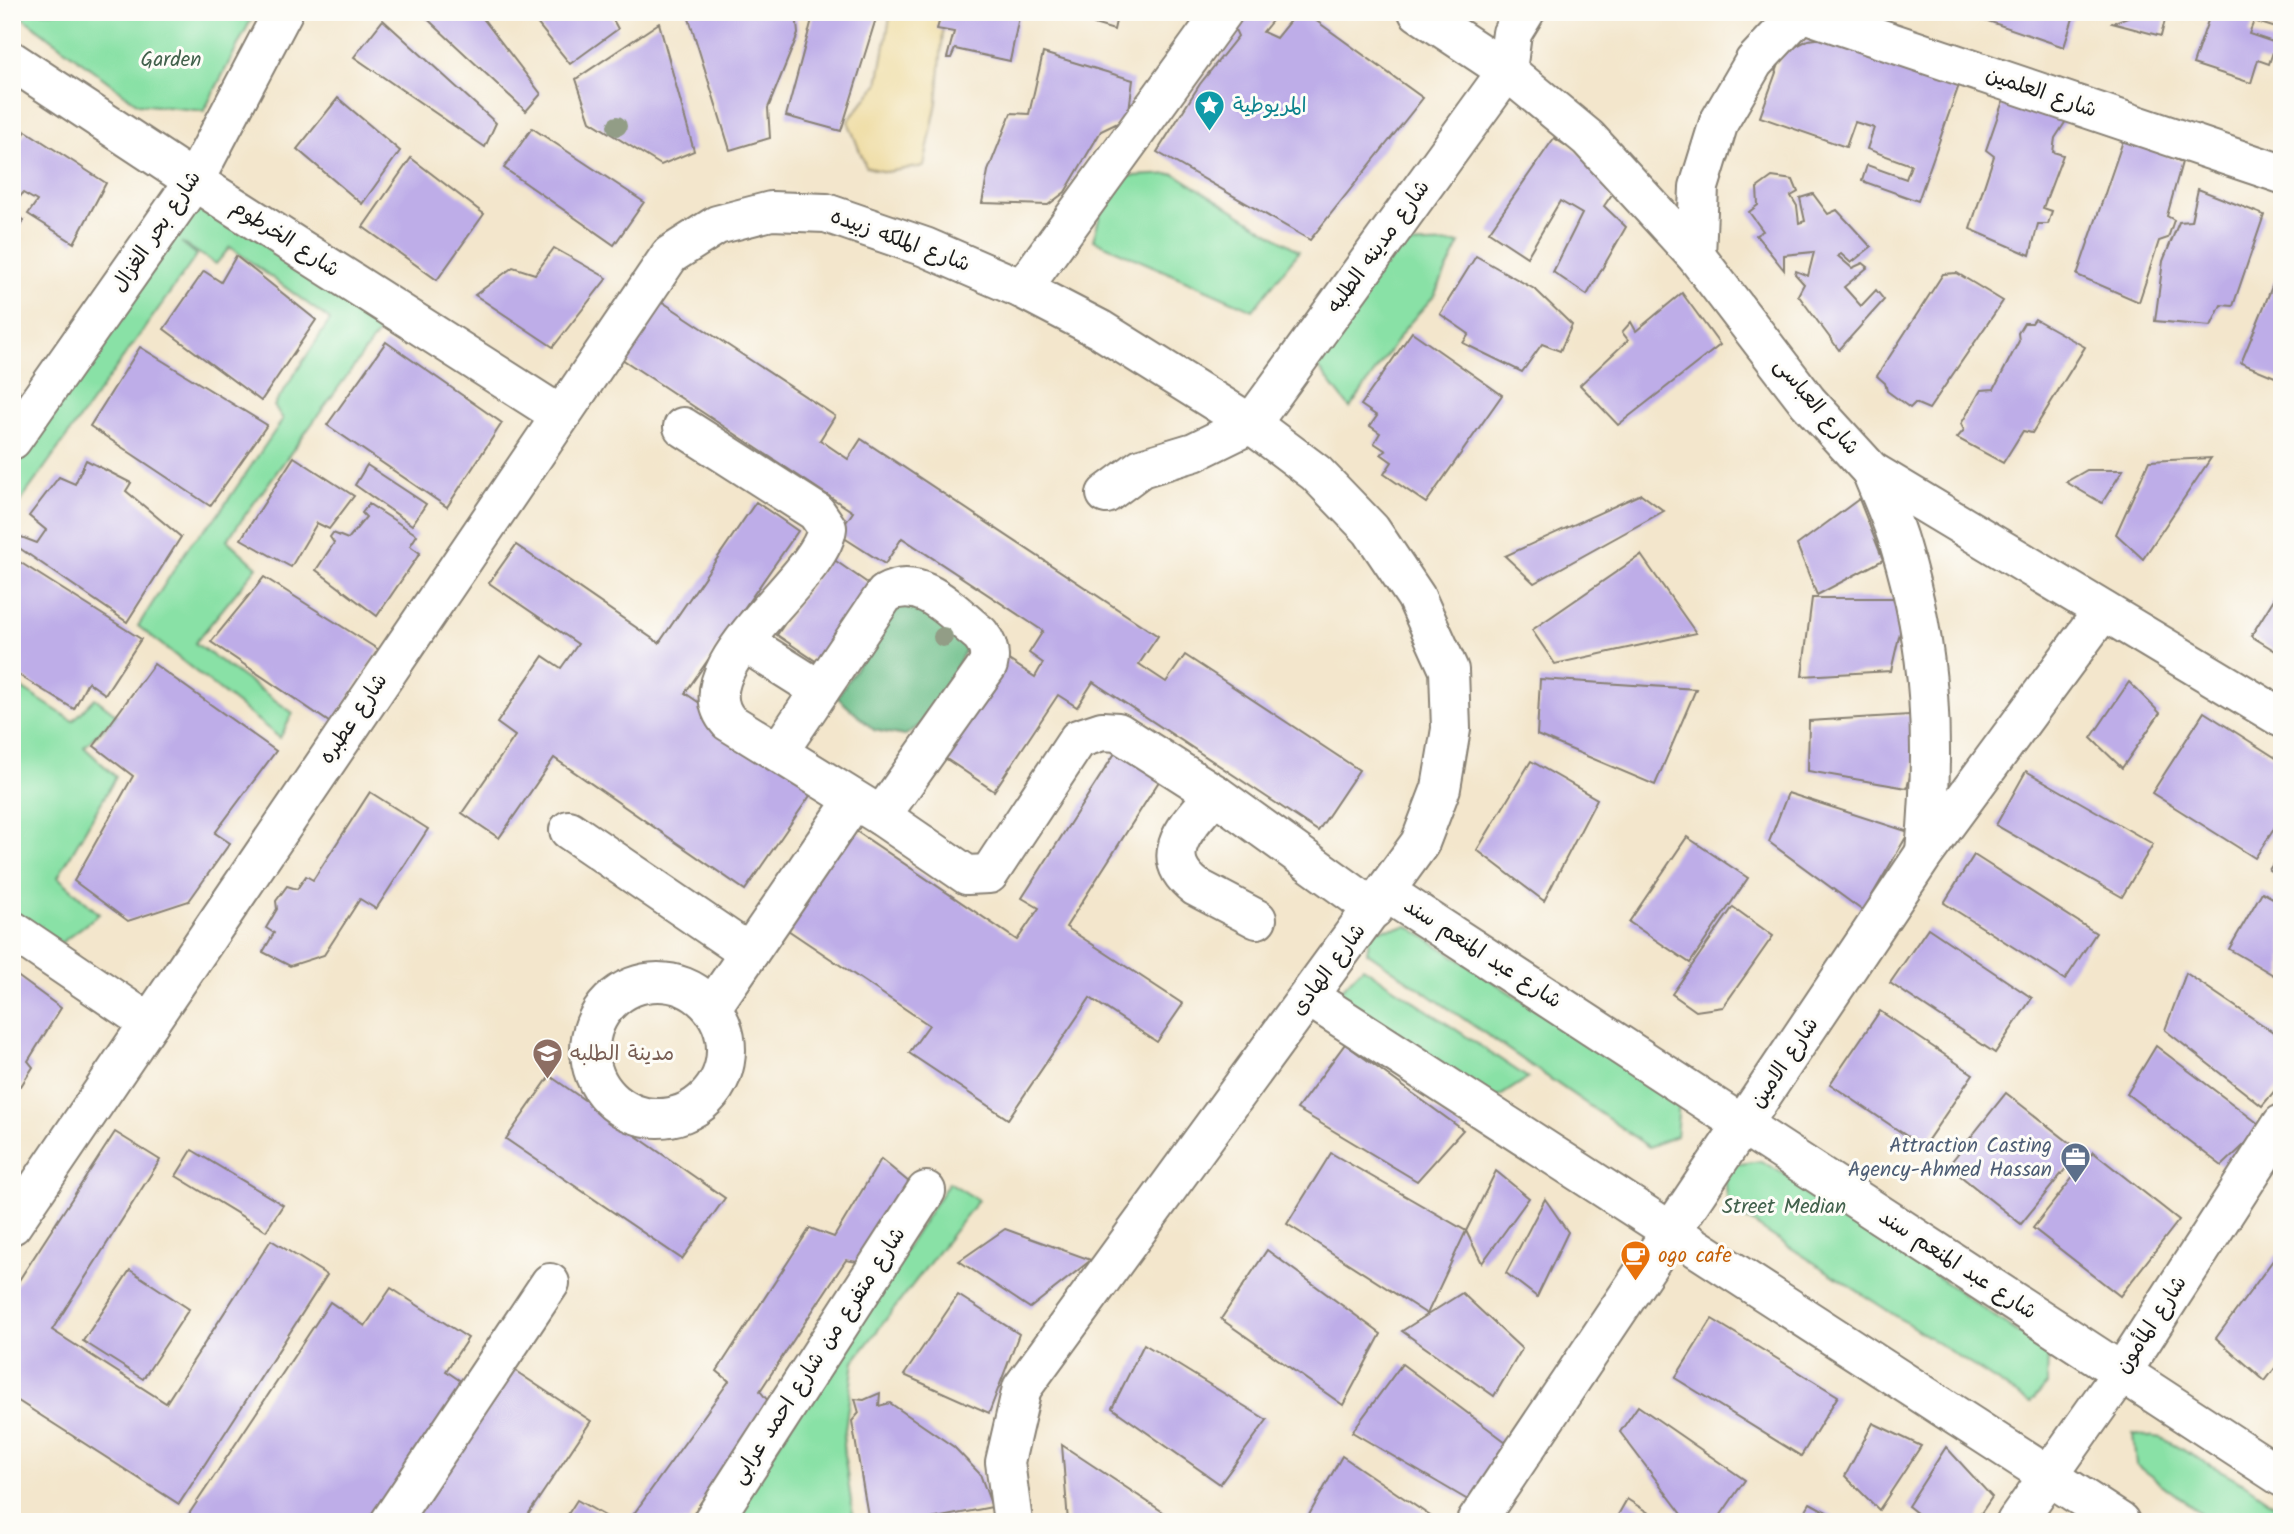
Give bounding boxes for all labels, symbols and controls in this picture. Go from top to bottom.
park label: Garden [141,44,201,77]
street label: شارع العلمين [1981,59,2101,127]
place icon: المريوطية [1193,89,1227,133]
place label: المريوطية [1233,90,1307,123]
street label: شارع بحر الغزال [104,164,210,300]
street label: شارع مدينه الطلبه [1319,173,1439,321]
street label: شارع الخرطوم [224,192,346,286]
street label: شارع الملكه زبيده [825,200,975,282]
street label: شارع العباسى [1765,351,1867,463]
street label: شارع عطبره [311,667,397,771]
street label: شارع عبد المنعم سند [1396,890,1568,1018]
street label: شارع الهادى [1283,917,1375,1023]
street label: شارع الامين [1742,1011,1828,1115]
school or university icon: مدينة الطلبه [530,1037,564,1081]
place label: مدينة الطلبه [570,1038,674,1071]
place label: Attraction Casting Agency-Ahmed Hassan [1848,1130,2052,1187]
office icon: Attraction Casting Agency-Ahmed Hassan [2058,1141,2092,1185]
park label: Street Median [1722,1191,1846,1224]
street label: شارع عبد المنعم سند [1871,1201,2043,1329]
street label: شارع متفرع من شارع احمد عرابى [723,1221,915,1491]
cafe icon: ogo cafe [1618,1239,1652,1283]
place label: ogo cafe [1658,1240,1733,1273]
street label: شارع المأمون [2108,1269,2196,1381]

